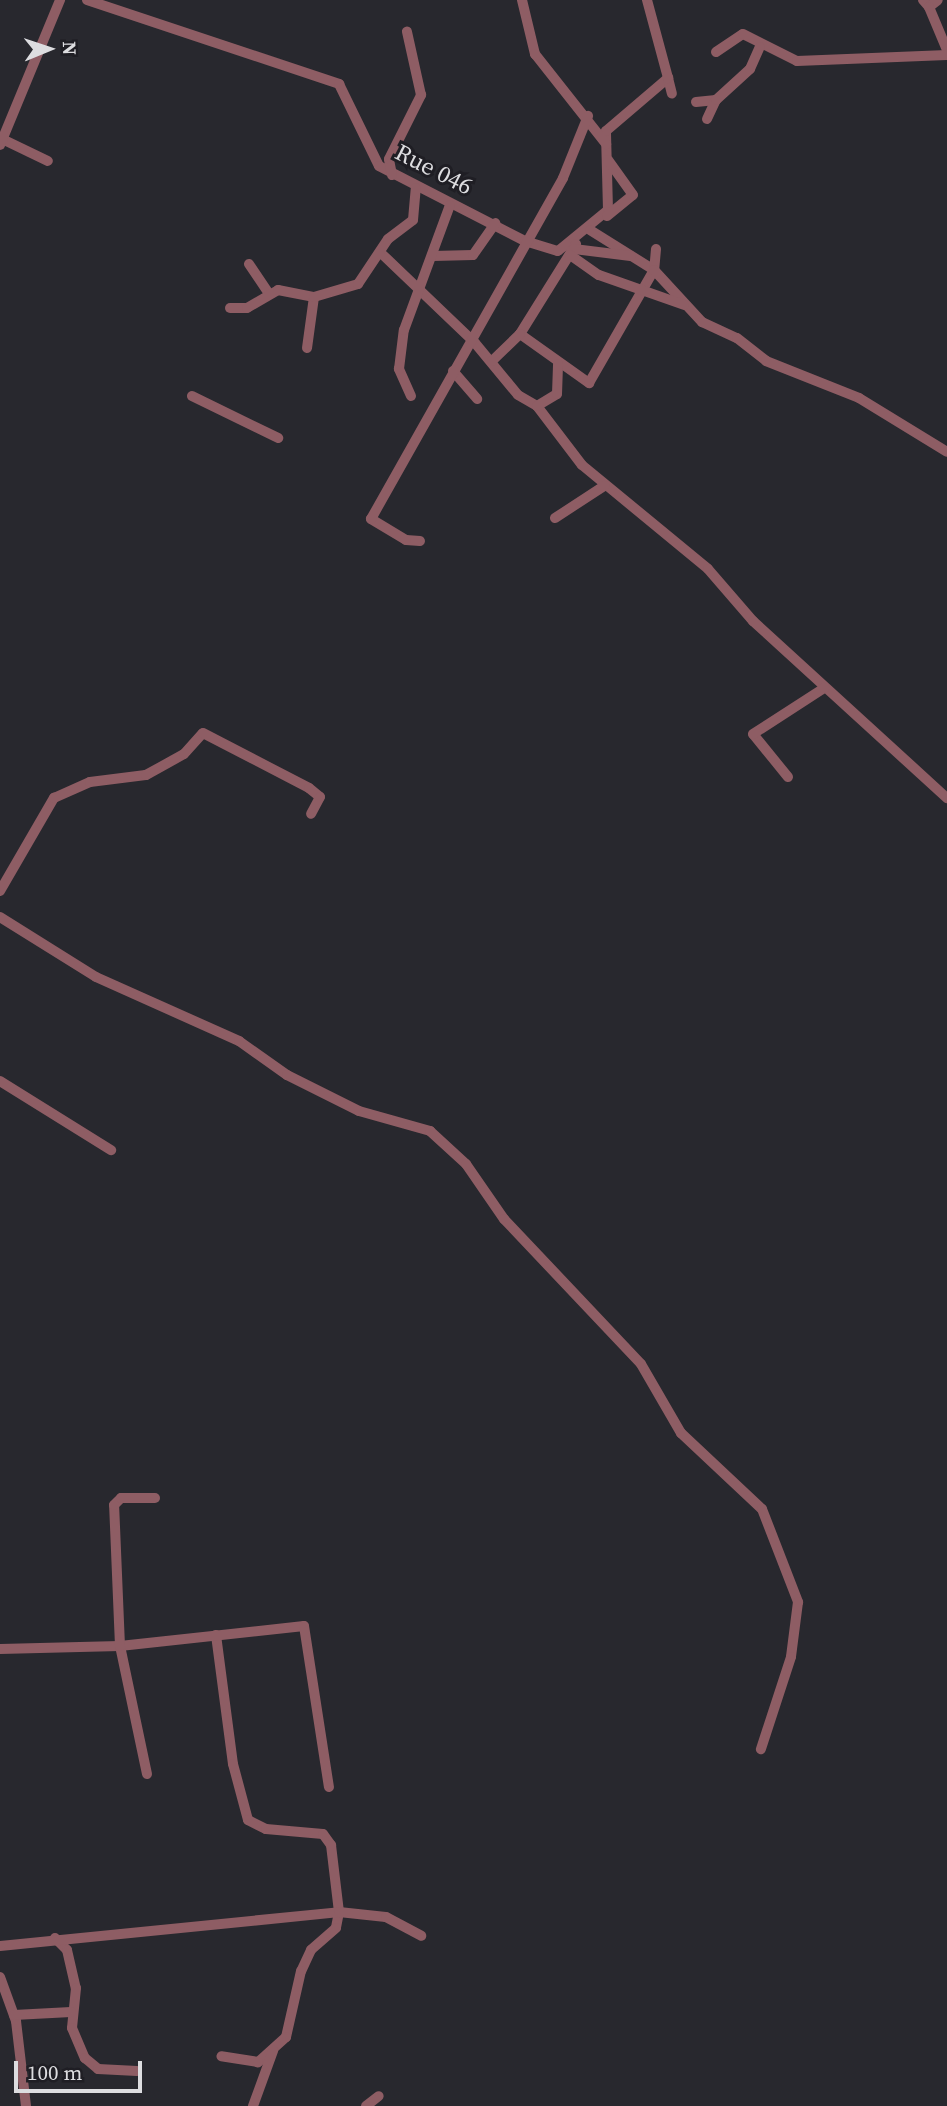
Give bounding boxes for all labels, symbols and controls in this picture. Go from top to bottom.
north arrow [14,14,84,84]
text: N [57,41,83,56]
street label: Rue 046 [391,137,477,201]
scale bar [18,2046,145,2090]
text: 100 m [27,2058,82,2087]

